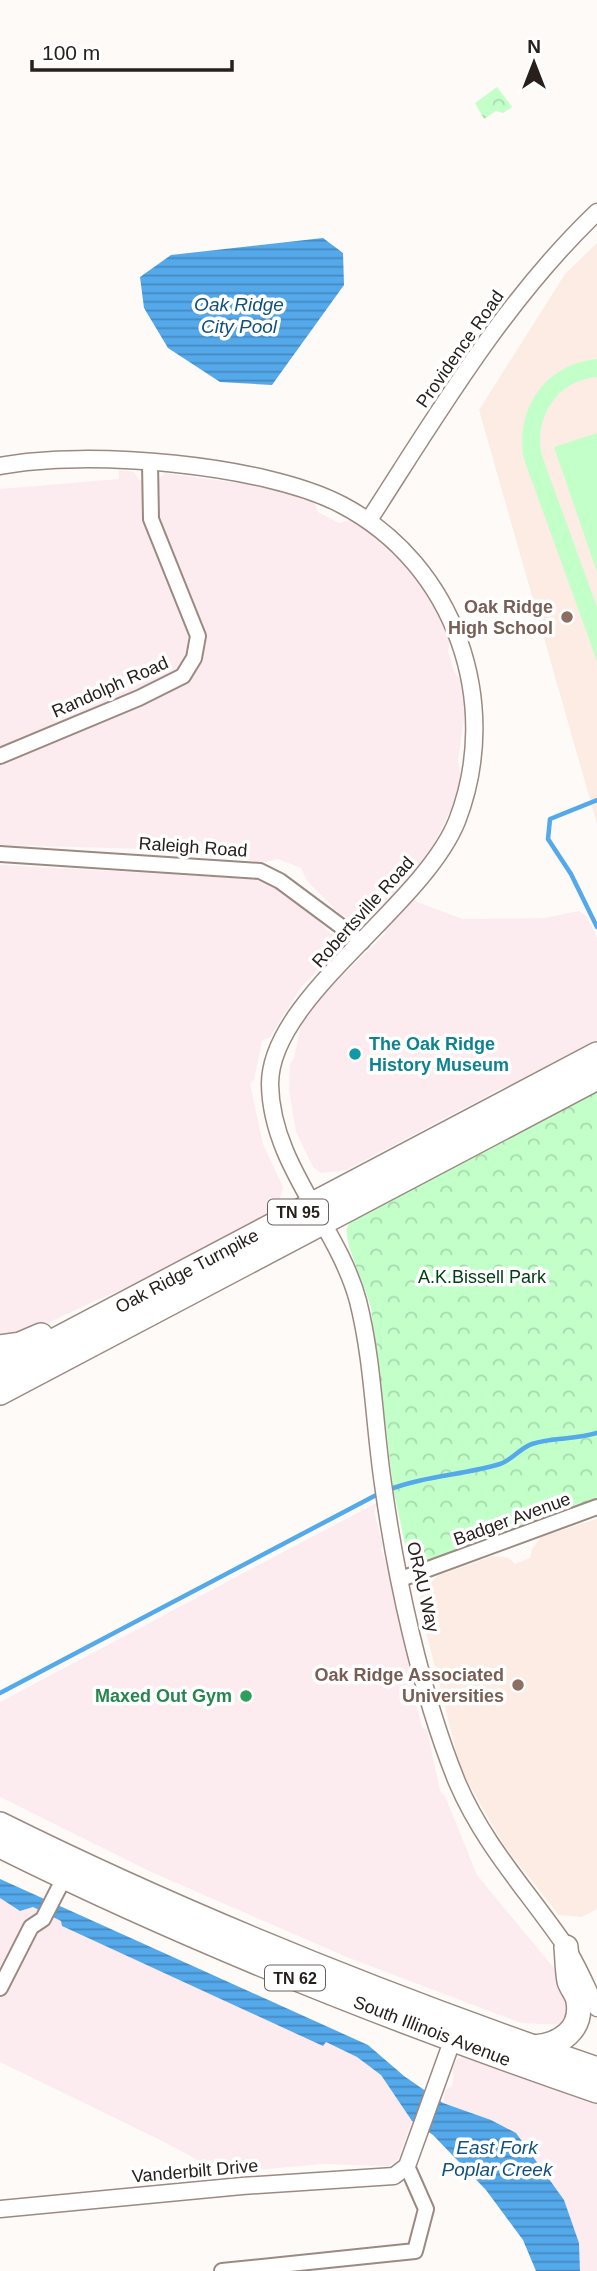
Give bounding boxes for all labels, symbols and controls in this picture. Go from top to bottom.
scale bar [32,28,231,72]
north arrow [499,28,569,98]
text: N [527,36,541,57]
text: 100 m [42,41,100,64]
street label: Providence Road [412,287,508,411]
water label: Oak Ridge City Pool [194,294,284,337]
place label: Oak Ridge High School [448,597,553,638]
marker: Oak Ridge High School [559,609,575,625]
street label: Randolph Road [49,652,171,722]
street label: Raleigh Road [138,833,248,861]
street label: Robertsville Road [308,853,418,971]
place label: The Oak Ridge History Museum [369,1034,509,1075]
marker: The Oak Ridge History Museum [347,1046,363,1062]
road number: TN 95 [268,1200,328,1224]
street label: Oak Ridge Turnpike [112,1225,262,1317]
park label: A.K.Bissell Park [418,1267,547,1287]
street label: Badger Avenue [451,1489,573,1549]
street label: ORAU Way [403,1540,443,1634]
place label: Oak Ridge Associated Universities [315,1665,504,1706]
marker: Oak Ridge Associated Universities [510,1677,526,1693]
place label: Maxed Out Gym [95,1686,232,1706]
marker: Maxed Out Gym [238,1688,254,1704]
road number: TN 62 [265,1966,325,1990]
street label: South Illinois Avenue [351,1992,513,2070]
water label: East Fork Poplar Creek [442,2137,554,2180]
street label: Vanderbilt Drive [131,2156,259,2186]

